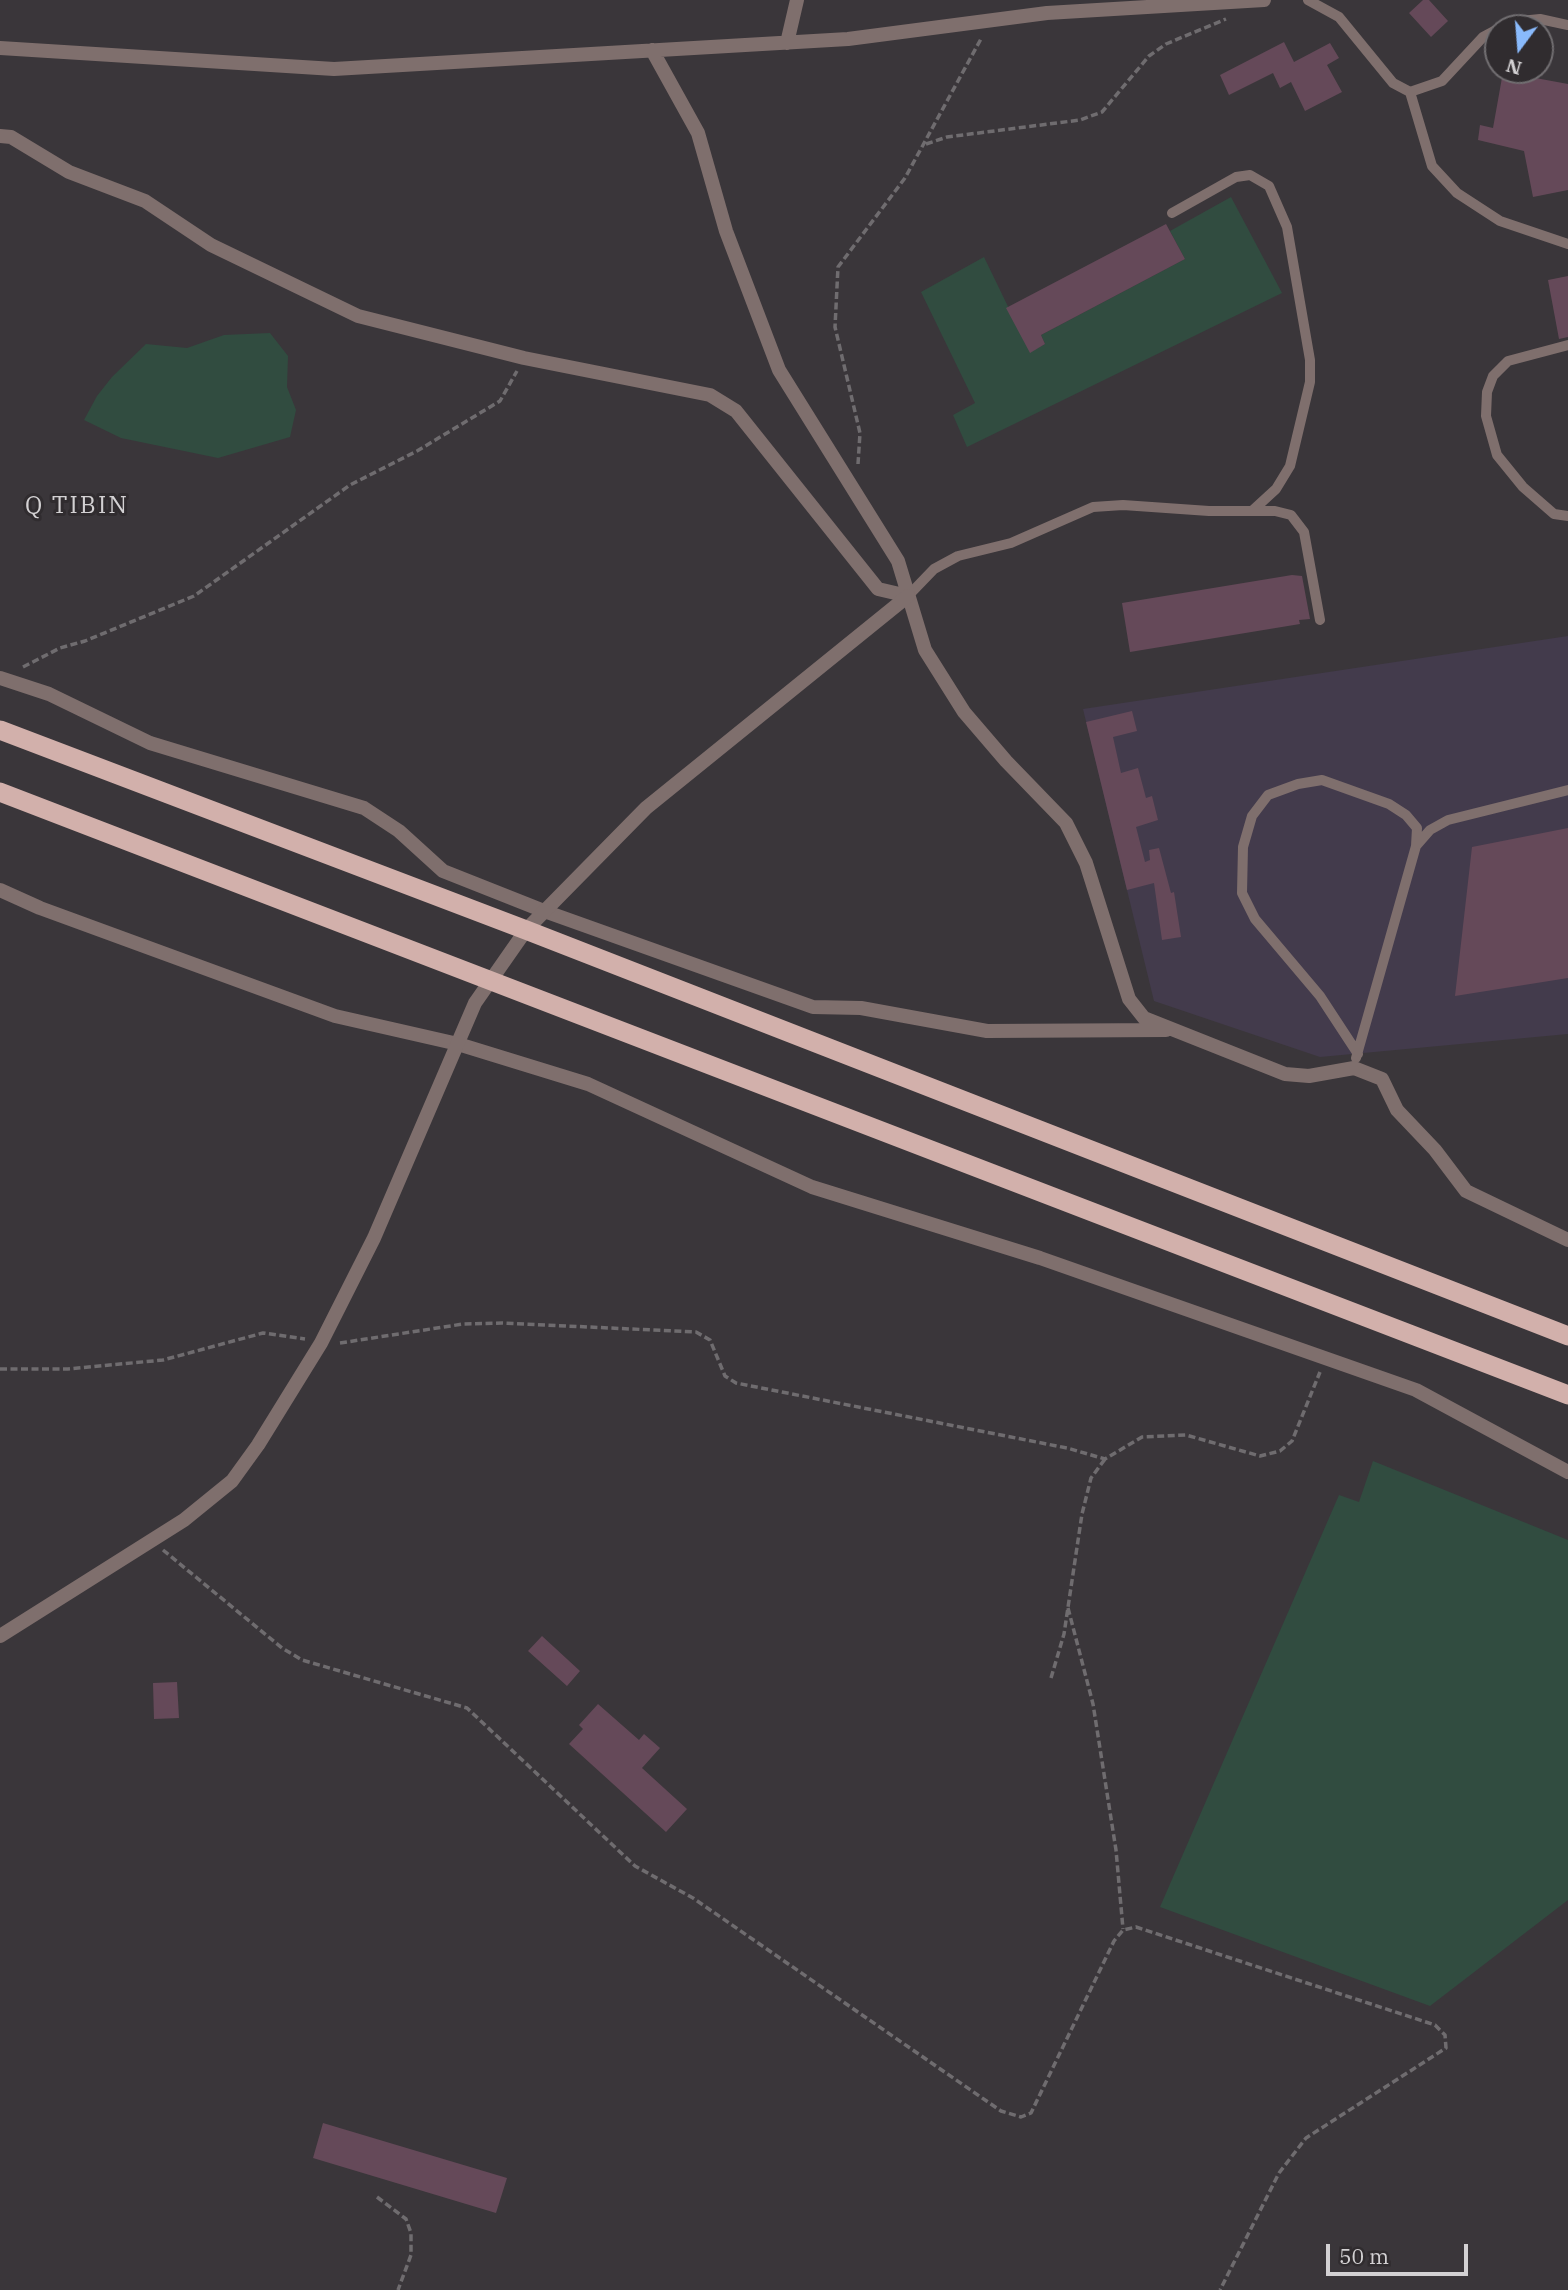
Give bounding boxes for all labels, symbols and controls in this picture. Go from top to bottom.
north arrow [1484,14,1554,84]
text: N [1503,54,1524,81]
district label: Q TIBIN [26,492,128,520]
scale bar [1330,2230,1472,2274]
text: 50 m [1339,2242,1389,2270]

